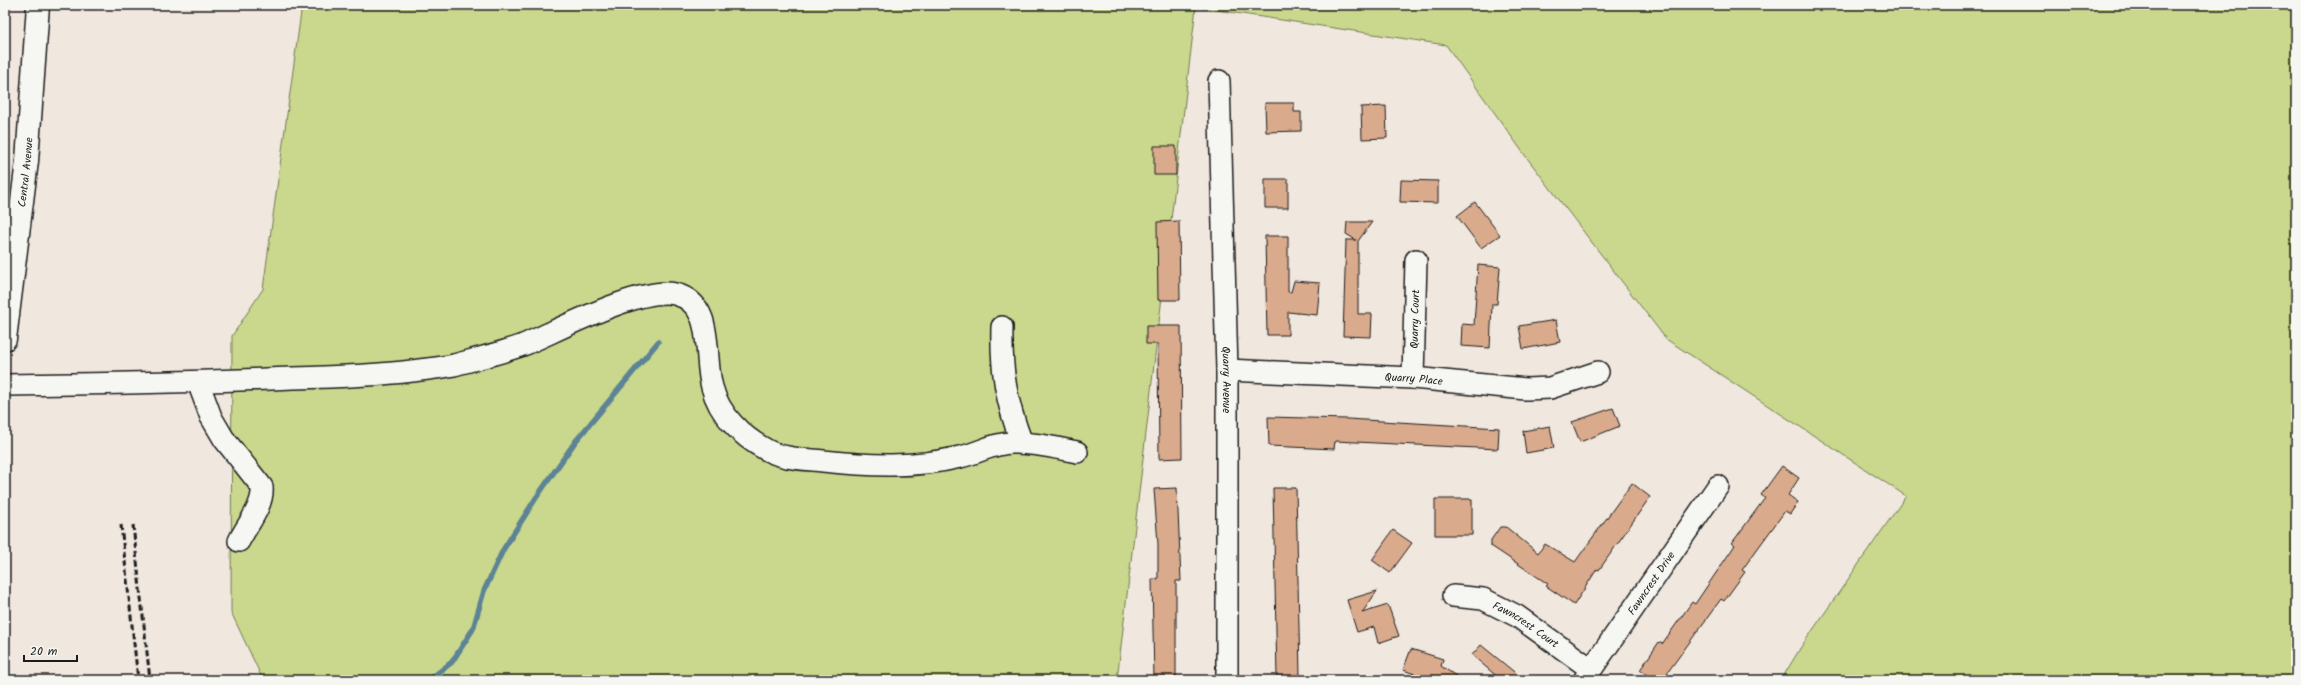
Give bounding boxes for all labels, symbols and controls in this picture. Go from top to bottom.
street label: Central Avenue [13,137,39,208]
street label: Quarry Court [1406,288,1425,349]
street label: Quarry Avenue [1216,346,1235,413]
street label: Quarry Place [1384,369,1444,391]
street label: Fawncrest Drive [1623,548,1680,619]
street label: Fawncrest Court [1489,597,1563,654]
scale bar [24,637,77,663]
text: 20 m [30,642,58,661]

